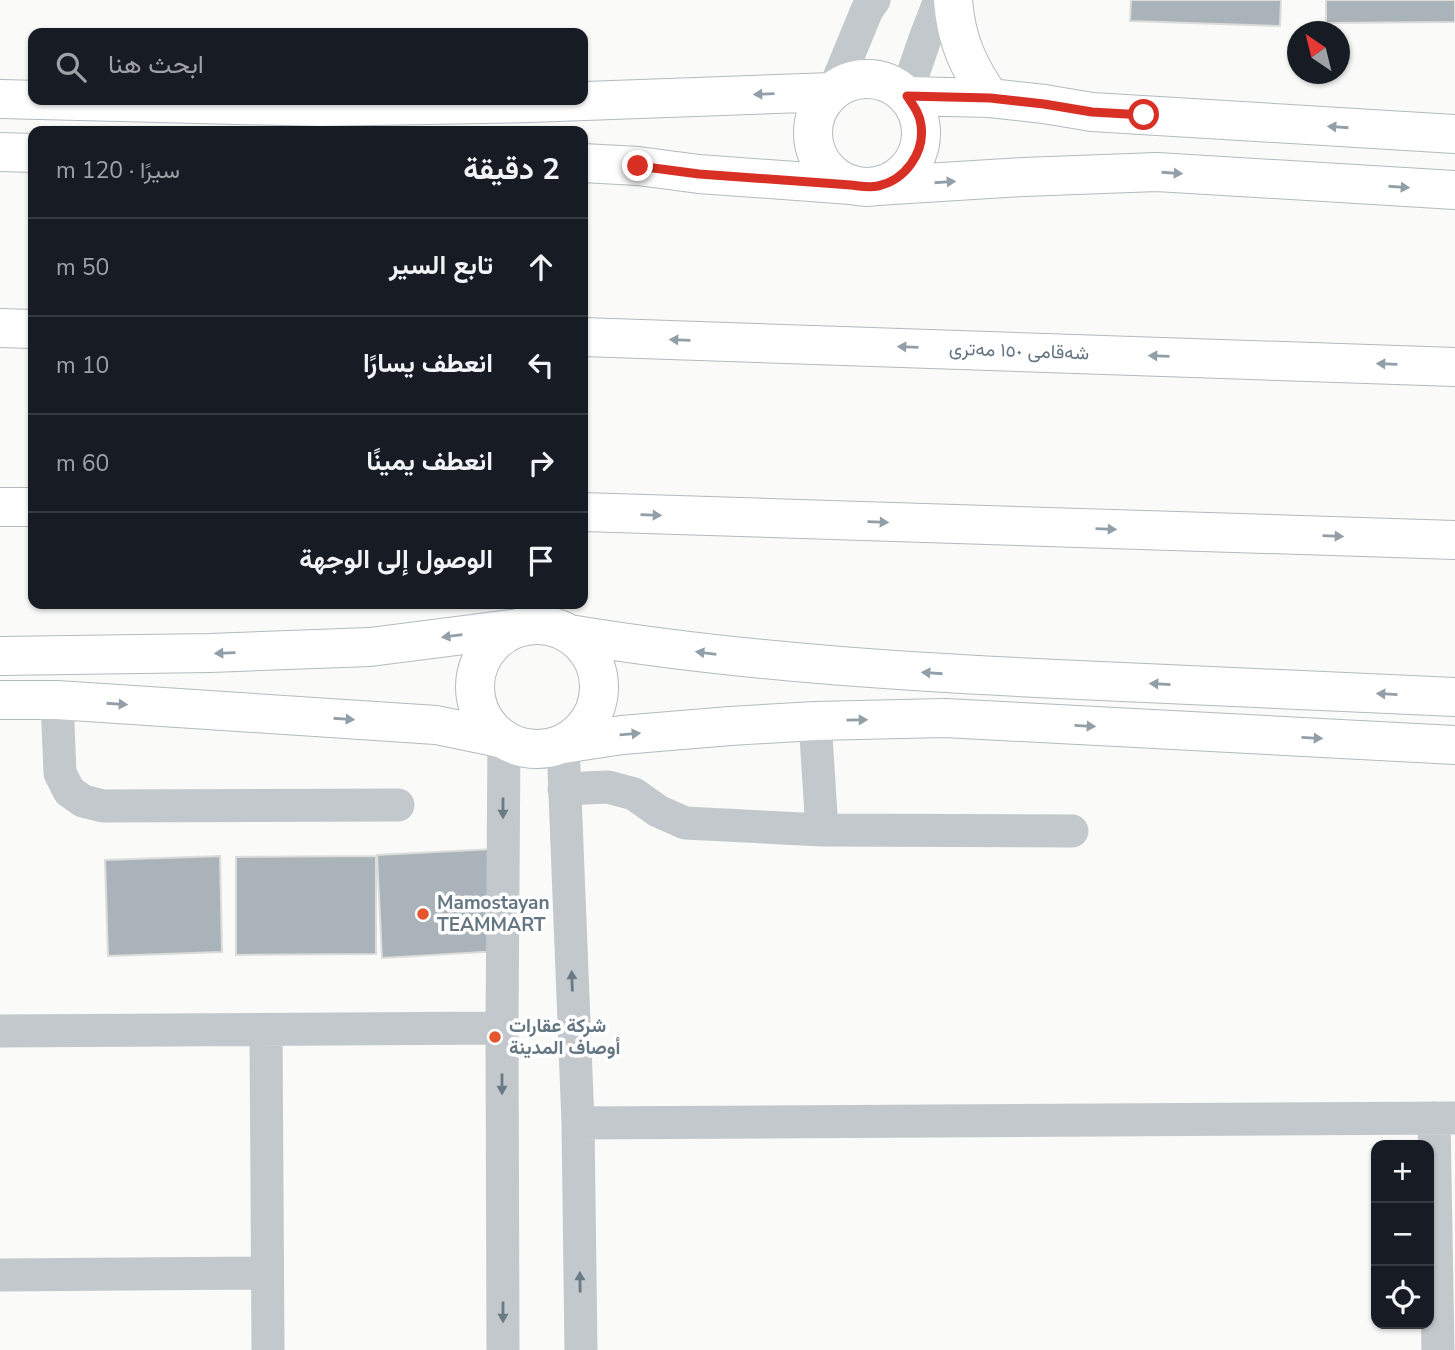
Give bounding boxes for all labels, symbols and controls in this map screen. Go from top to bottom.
north arrow [1287,21,1350,84]
search box [28,28,588,105]
text: ابحث هنا [108,47,204,82]
icon: search [52,48,90,86]
one-way arrow [752,89,774,100]
route start [1128,99,1159,130]
one-way arrow [1327,121,1349,132]
text: 2 دقيقة [463,149,560,190]
route end [622,150,653,181]
text: سيرًا · 120 m [56,155,180,186]
one-way arrow [1161,168,1183,179]
one-way arrow [934,176,956,187]
one-way arrow [1389,182,1411,193]
text: تابع السير [389,248,493,283]
icon: ahead [522,248,560,286]
text: 50 m [56,252,109,283]
one-way arrow [669,334,691,345]
street label: شەقامی ١٥٠ مەتری [948,336,1090,366]
one-way arrow [896,342,918,353]
text: انعطف يسارًا [363,346,493,381]
icon: left [522,346,560,384]
text: 10 m [56,350,109,381]
one-way arrow [1148,350,1170,361]
one-way arrow [1376,359,1398,370]
text: انعطف يمينًا [366,444,493,479]
icon: right [522,444,560,482]
text: 60 m [56,448,109,479]
one-way arrow [640,509,662,520]
one-way arrow [868,516,890,527]
one-way arrow [1095,523,1117,535]
one-way arrow [1322,531,1344,542]
text: الوصول إلى الوجهة [299,542,493,577]
icon: arrive [522,542,560,580]
one-way arrow [440,631,462,642]
one-way arrow [214,647,236,658]
one-way arrow [695,648,717,659]
one-way arrow [921,667,943,678]
one-way arrow [1148,678,1170,689]
one-way arrow [1376,688,1398,699]
one-way arrow [106,699,128,710]
one-way arrow [333,714,355,725]
one-way arrow [847,715,869,726]
one-way arrow [1074,720,1096,731]
one-way arrow [620,728,642,739]
one-way arrow [1301,732,1323,743]
one-way arrow [497,797,509,819]
place label: Mamostayan TEAMMART [437,890,550,938]
marker: Mamostayan TEAMMART [415,906,431,922]
one-way arrow [567,970,578,992]
place label: شركة عقارات أوصاف المدينة [509,1013,621,1061]
marker: شركة عقارات أوصاف المدينة [487,1029,503,1045]
one-way arrow [496,1073,508,1095]
map controls [1371,1140,1434,1329]
button: + [1371,1140,1434,1203]
button: − [1371,1203,1434,1266]
button: locate [1371,1266,1434,1329]
one-way arrow [574,1271,586,1293]
one-way arrow [497,1301,509,1323]

